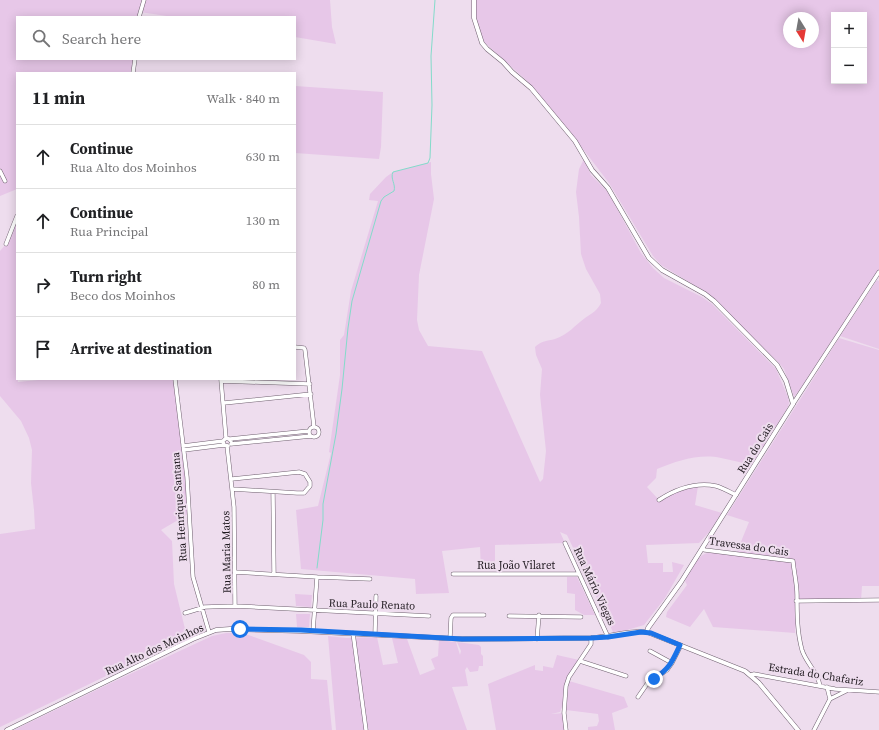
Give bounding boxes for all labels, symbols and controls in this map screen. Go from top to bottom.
north arrow [783,12,819,48]
map controls [831,12,867,84]
button: + [831,12,867,48]
search box [16,16,296,60]
icon: search [30,27,52,49]
text: Search here [62,28,141,49]
button: − [831,48,867,84]
text: 11 min [32,86,85,110]
text: Walk · 840 m [207,90,280,107]
text: Continue [70,138,133,159]
icon: ahead [32,146,54,168]
text: 630 m [246,148,280,165]
text: Rua Alto dos Moinhos [70,159,197,176]
text: Continue [70,202,133,223]
icon: ahead [32,210,54,232]
text: 130 m [246,212,280,229]
text: Rua Principal [70,223,148,240]
text: Turn right [70,266,142,287]
icon: right [32,274,54,296]
text: 80 m [252,276,280,293]
text: Beco dos Moinhos [70,287,175,304]
icon: arrive [32,338,54,360]
text: Arrive at destination [70,338,212,359]
street label: Rua do Cais [734,420,777,476]
street label: Rua Henrique Santana [168,451,191,562]
street label: Rua Maria Matos [218,510,235,593]
street label: Travessa do Cais [708,533,790,560]
street label: Rua Mário Viegas [570,545,619,628]
street label: Rua João Vilaret [477,558,556,573]
street label: Rua Paulo Renato [328,595,415,614]
street label: Rua Alto dos Moinhos [103,620,206,679]
route start [231,620,249,638]
street label: Estrada do Chafariz [767,660,864,689]
route end [645,670,663,688]

